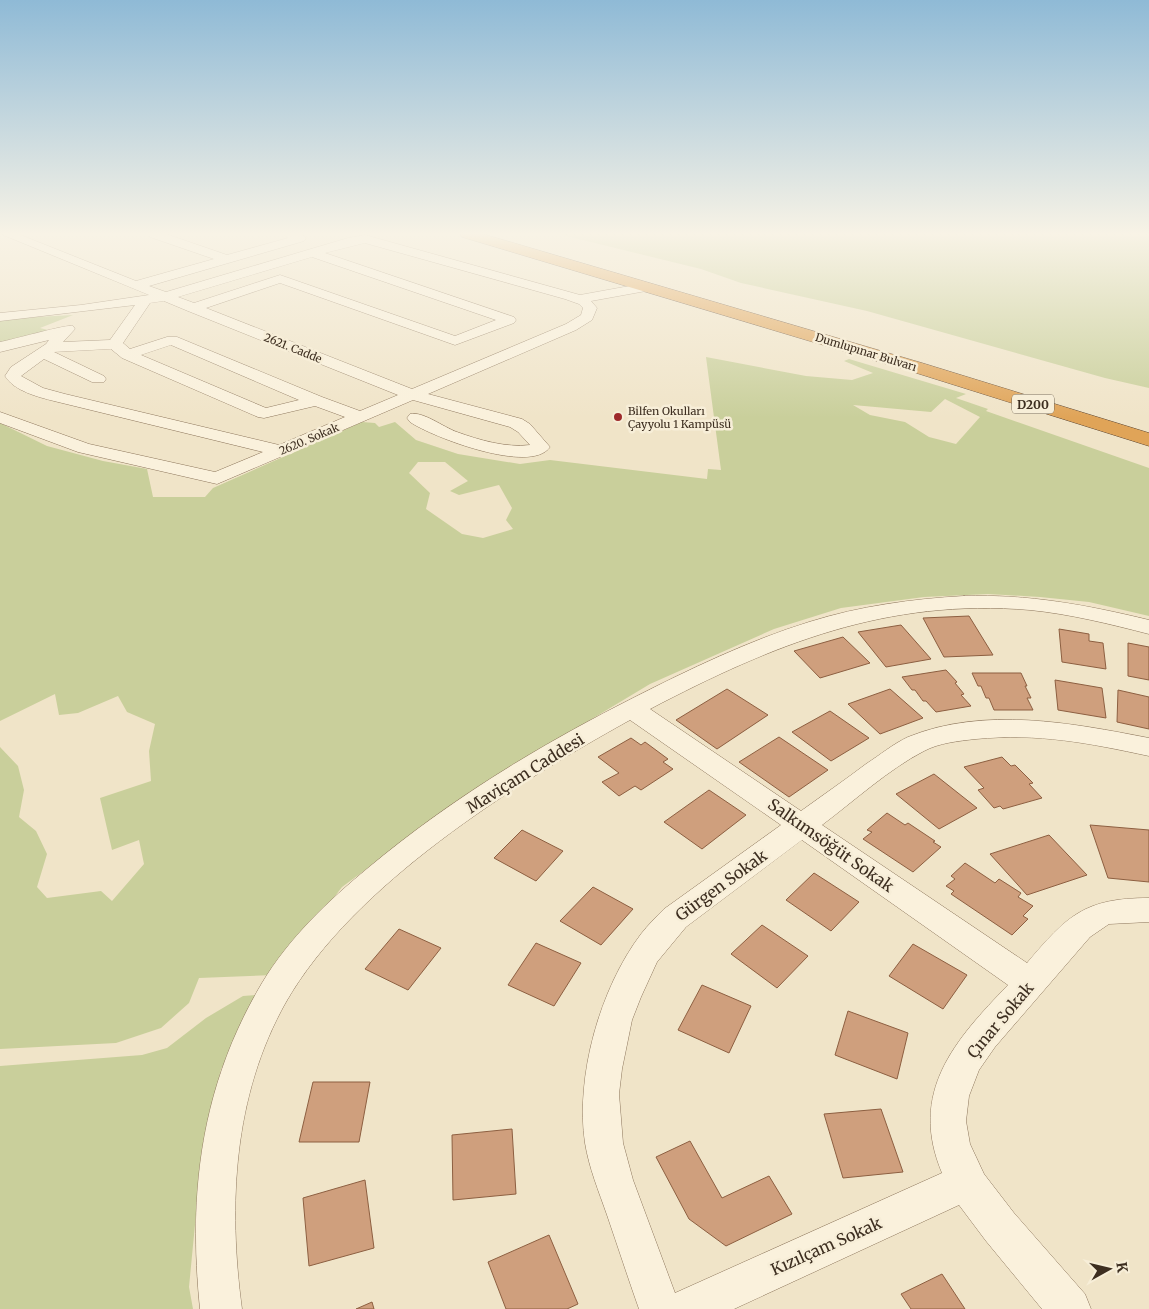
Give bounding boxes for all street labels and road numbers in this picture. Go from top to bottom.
street label: 2621. Cadde [262,330,324,366]
street label: Dumlupınar Bulvarı [814,330,919,374]
road number: D200 [1012,394,1054,414]
street label: 2620. Sokak [277,420,341,458]
street label: Maviçam Caddesi [463,729,587,817]
street label: Salkımsöğüt Sokak [764,794,899,897]
street label: Gürgen Sokak [671,845,771,925]
street label: Çınar Sokak [962,977,1038,1062]
street label: Kızılçam Sokak [767,1212,885,1279]

